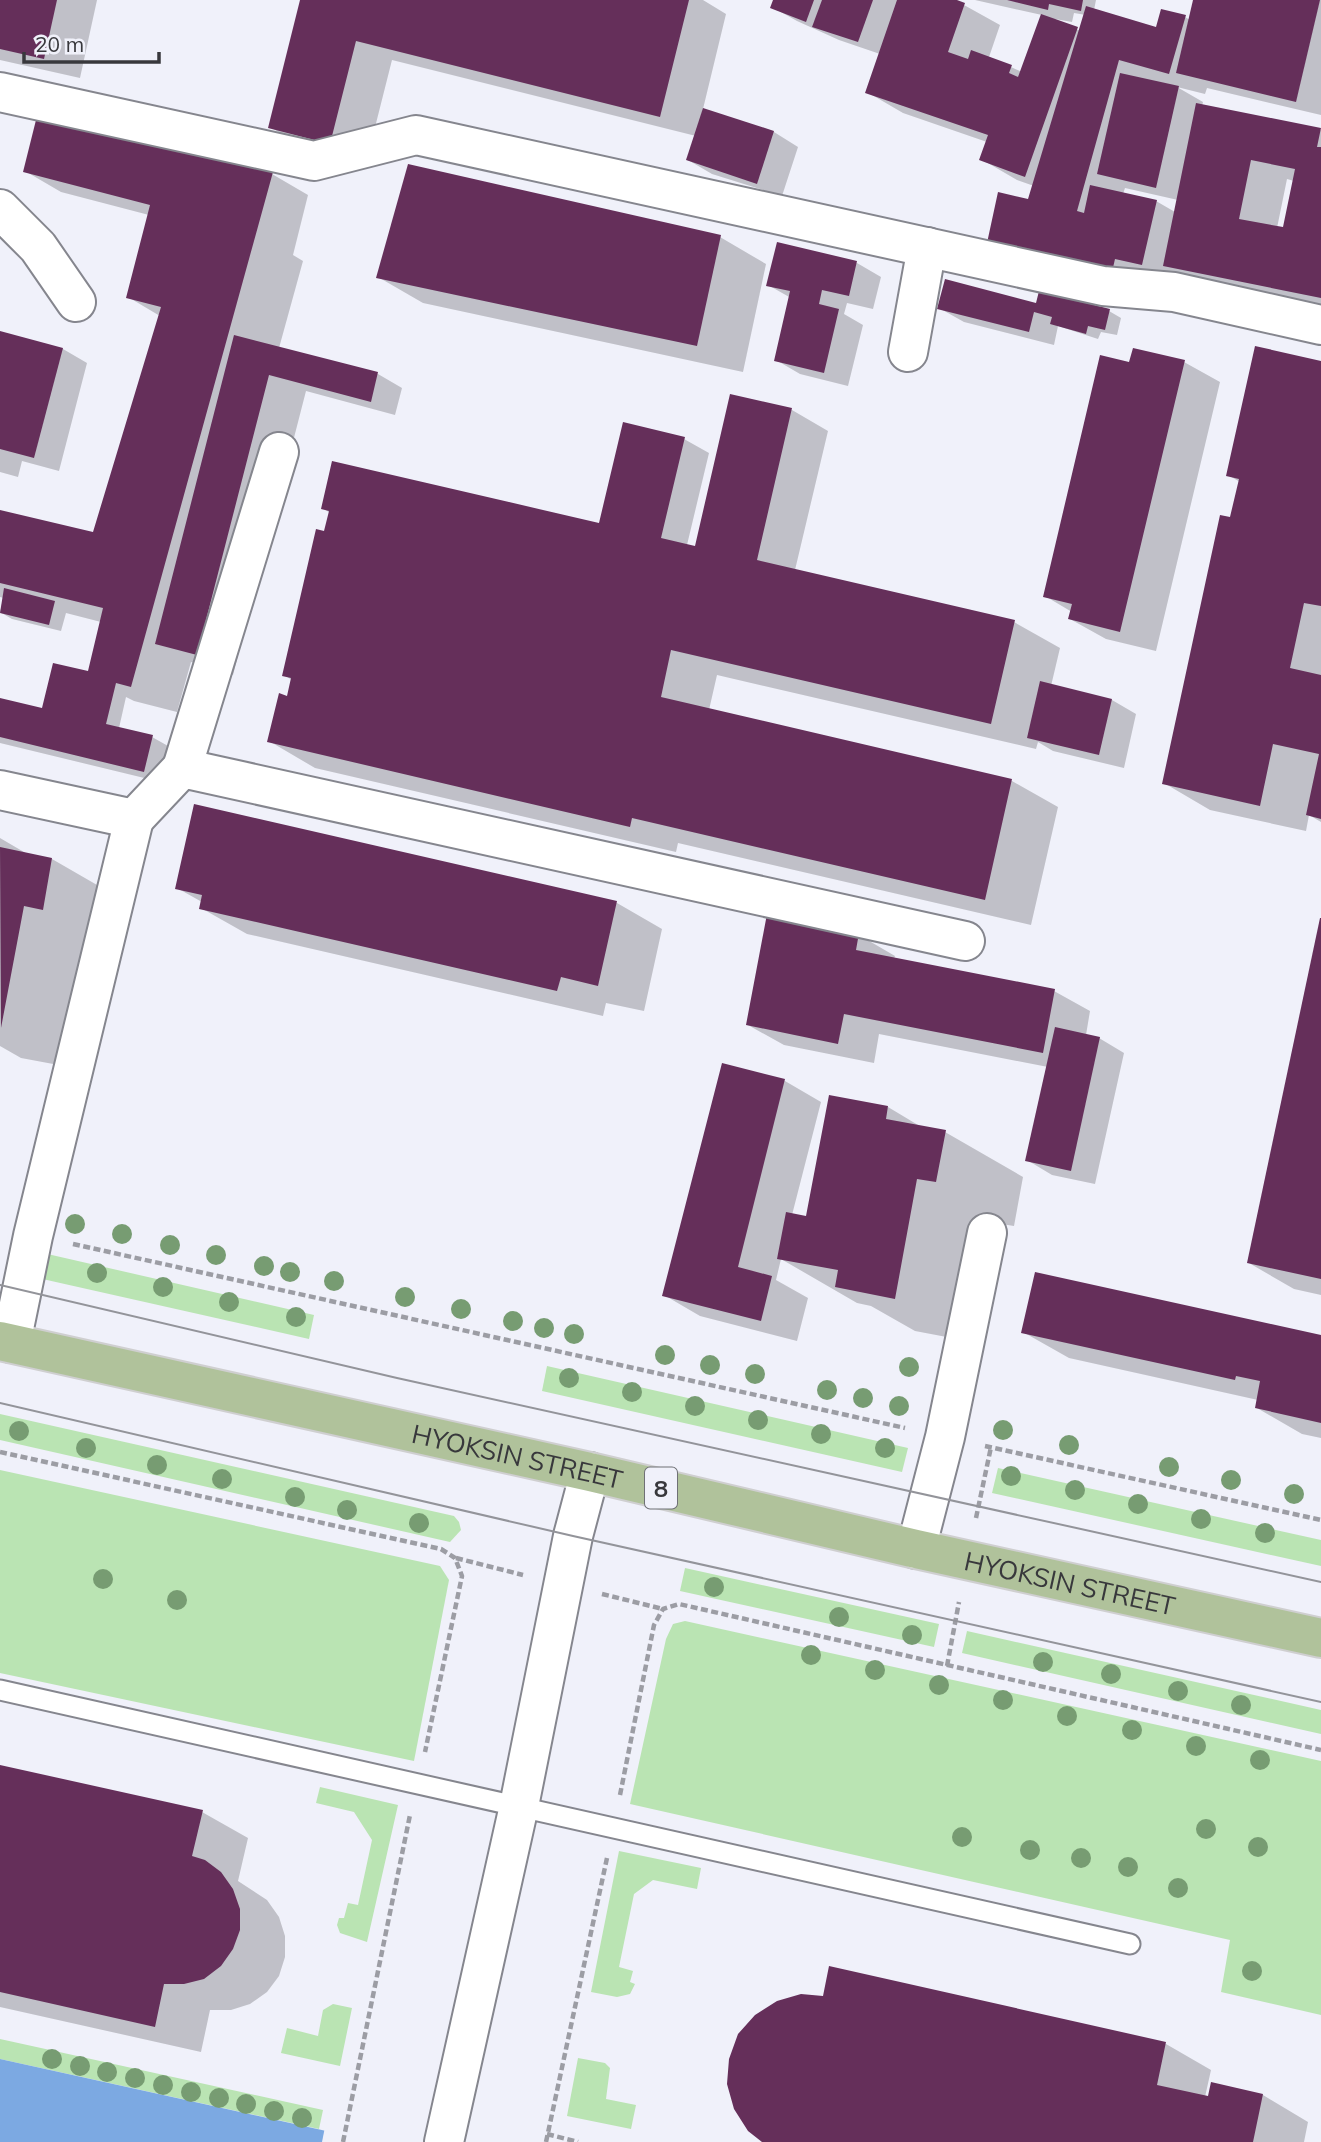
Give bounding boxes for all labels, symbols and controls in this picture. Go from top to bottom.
scale bar [24,21,159,65]
text: 20 m [35,31,84,57]
street label: HYOKSIN STREET [409,1416,626,1496]
road number: 8 [645,1468,677,1508]
street label: HYOKSIN STREET [961,1544,1179,1622]

